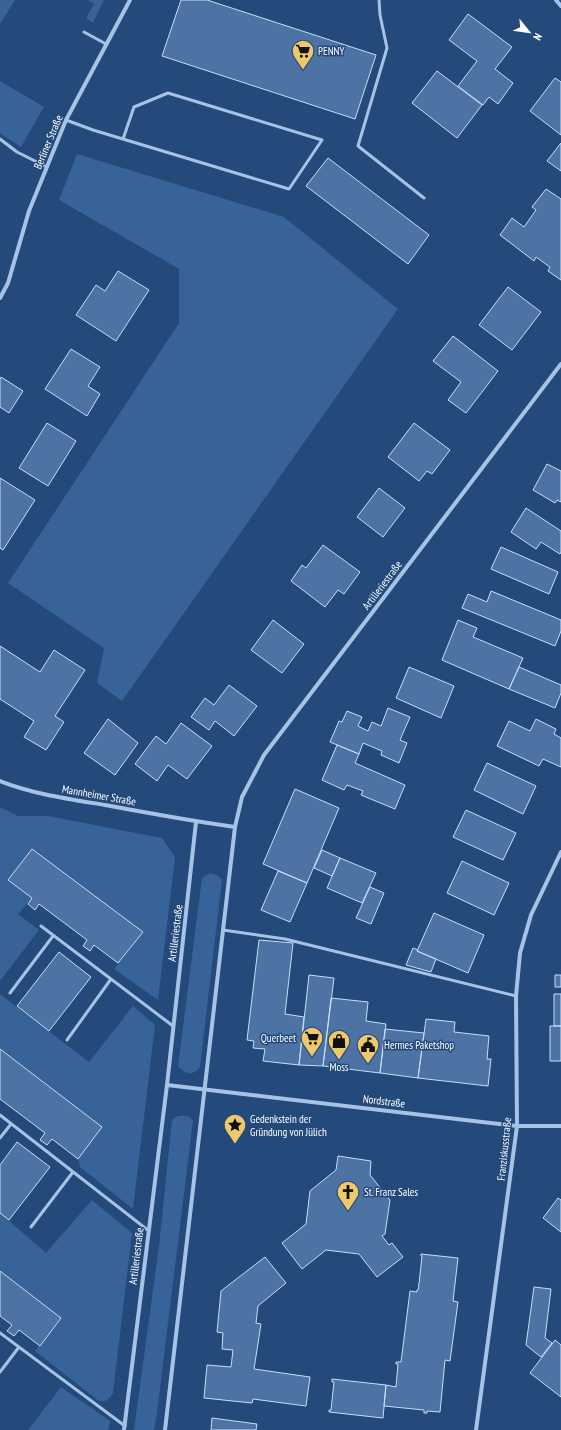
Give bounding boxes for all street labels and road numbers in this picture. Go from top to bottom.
street label: Berliner Straße [30,112,66,171]
street label: Artilleriestraße [359,557,405,612]
street label: Mannheimer Straße [61,782,138,808]
street label: Artilleriestraße [165,903,186,962]
street label: Nordstraße [362,1091,406,1111]
street label: Franziskusstraße [494,1116,514,1181]
street label: Artilleriestraße [126,1226,147,1285]

